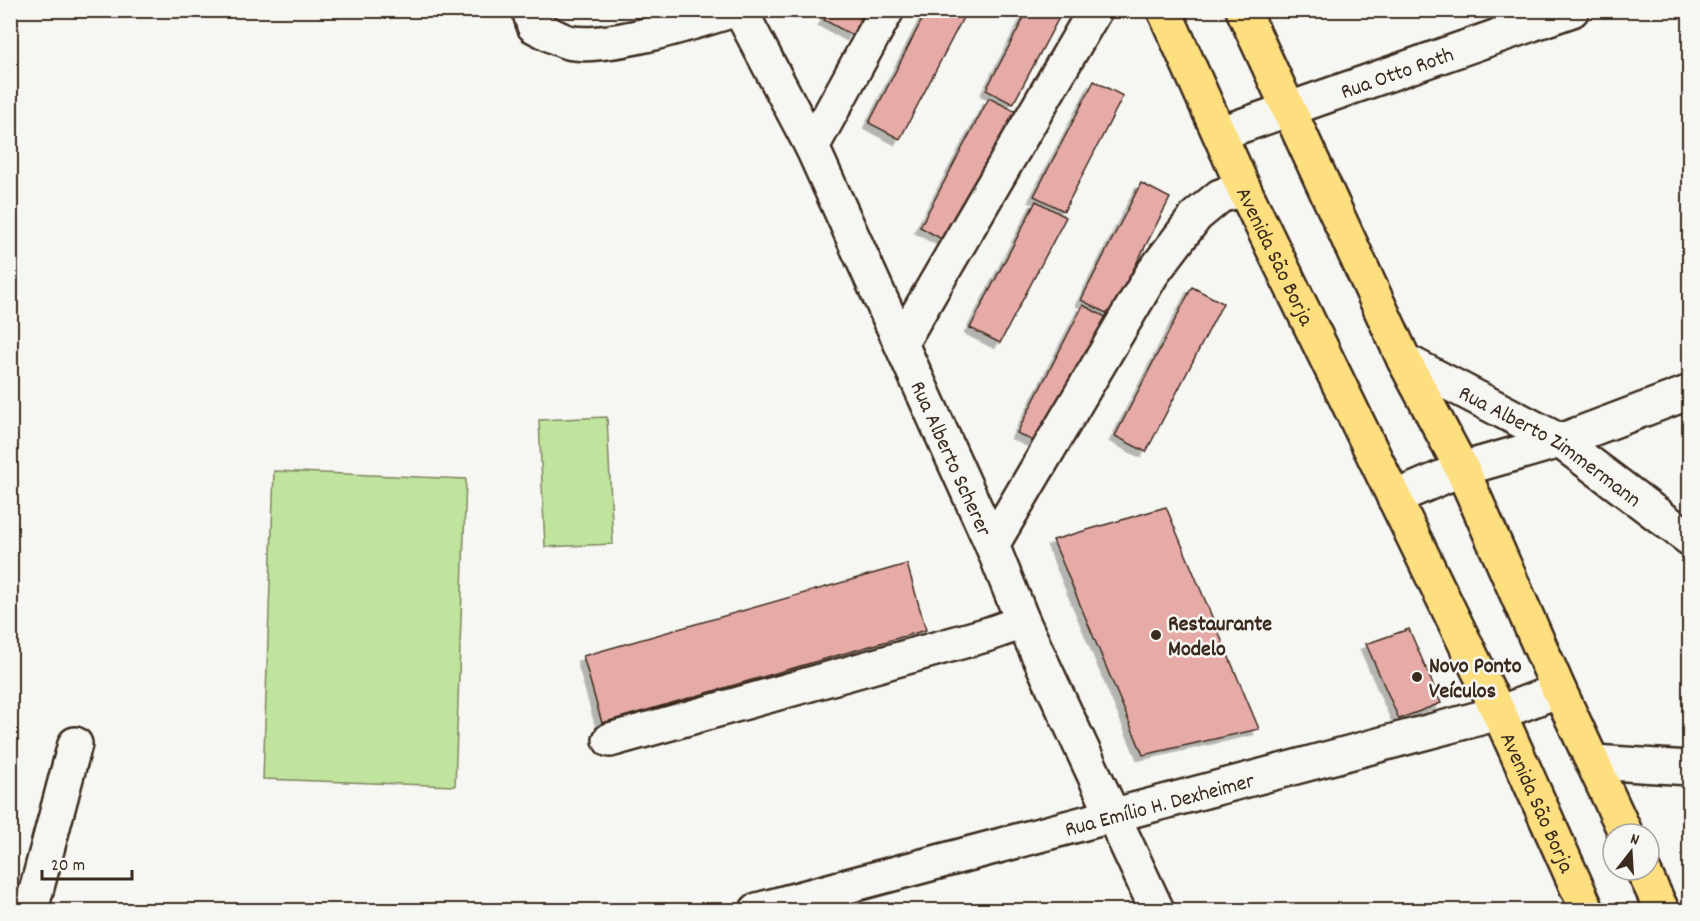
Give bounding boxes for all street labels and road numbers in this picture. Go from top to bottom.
street label: Rua Otto Roth [1337,41,1459,109]
street label: Avenida São Borja [1226,182,1320,332]
street label: Rua Alberto Scherer [901,377,998,543]
street label: Rua Alberto Zimmermann [1453,379,1647,516]
street label: Avenida São Borja [1491,728,1581,879]
street label: Rua Emílio H. Dexheimer [1062,766,1259,847]

